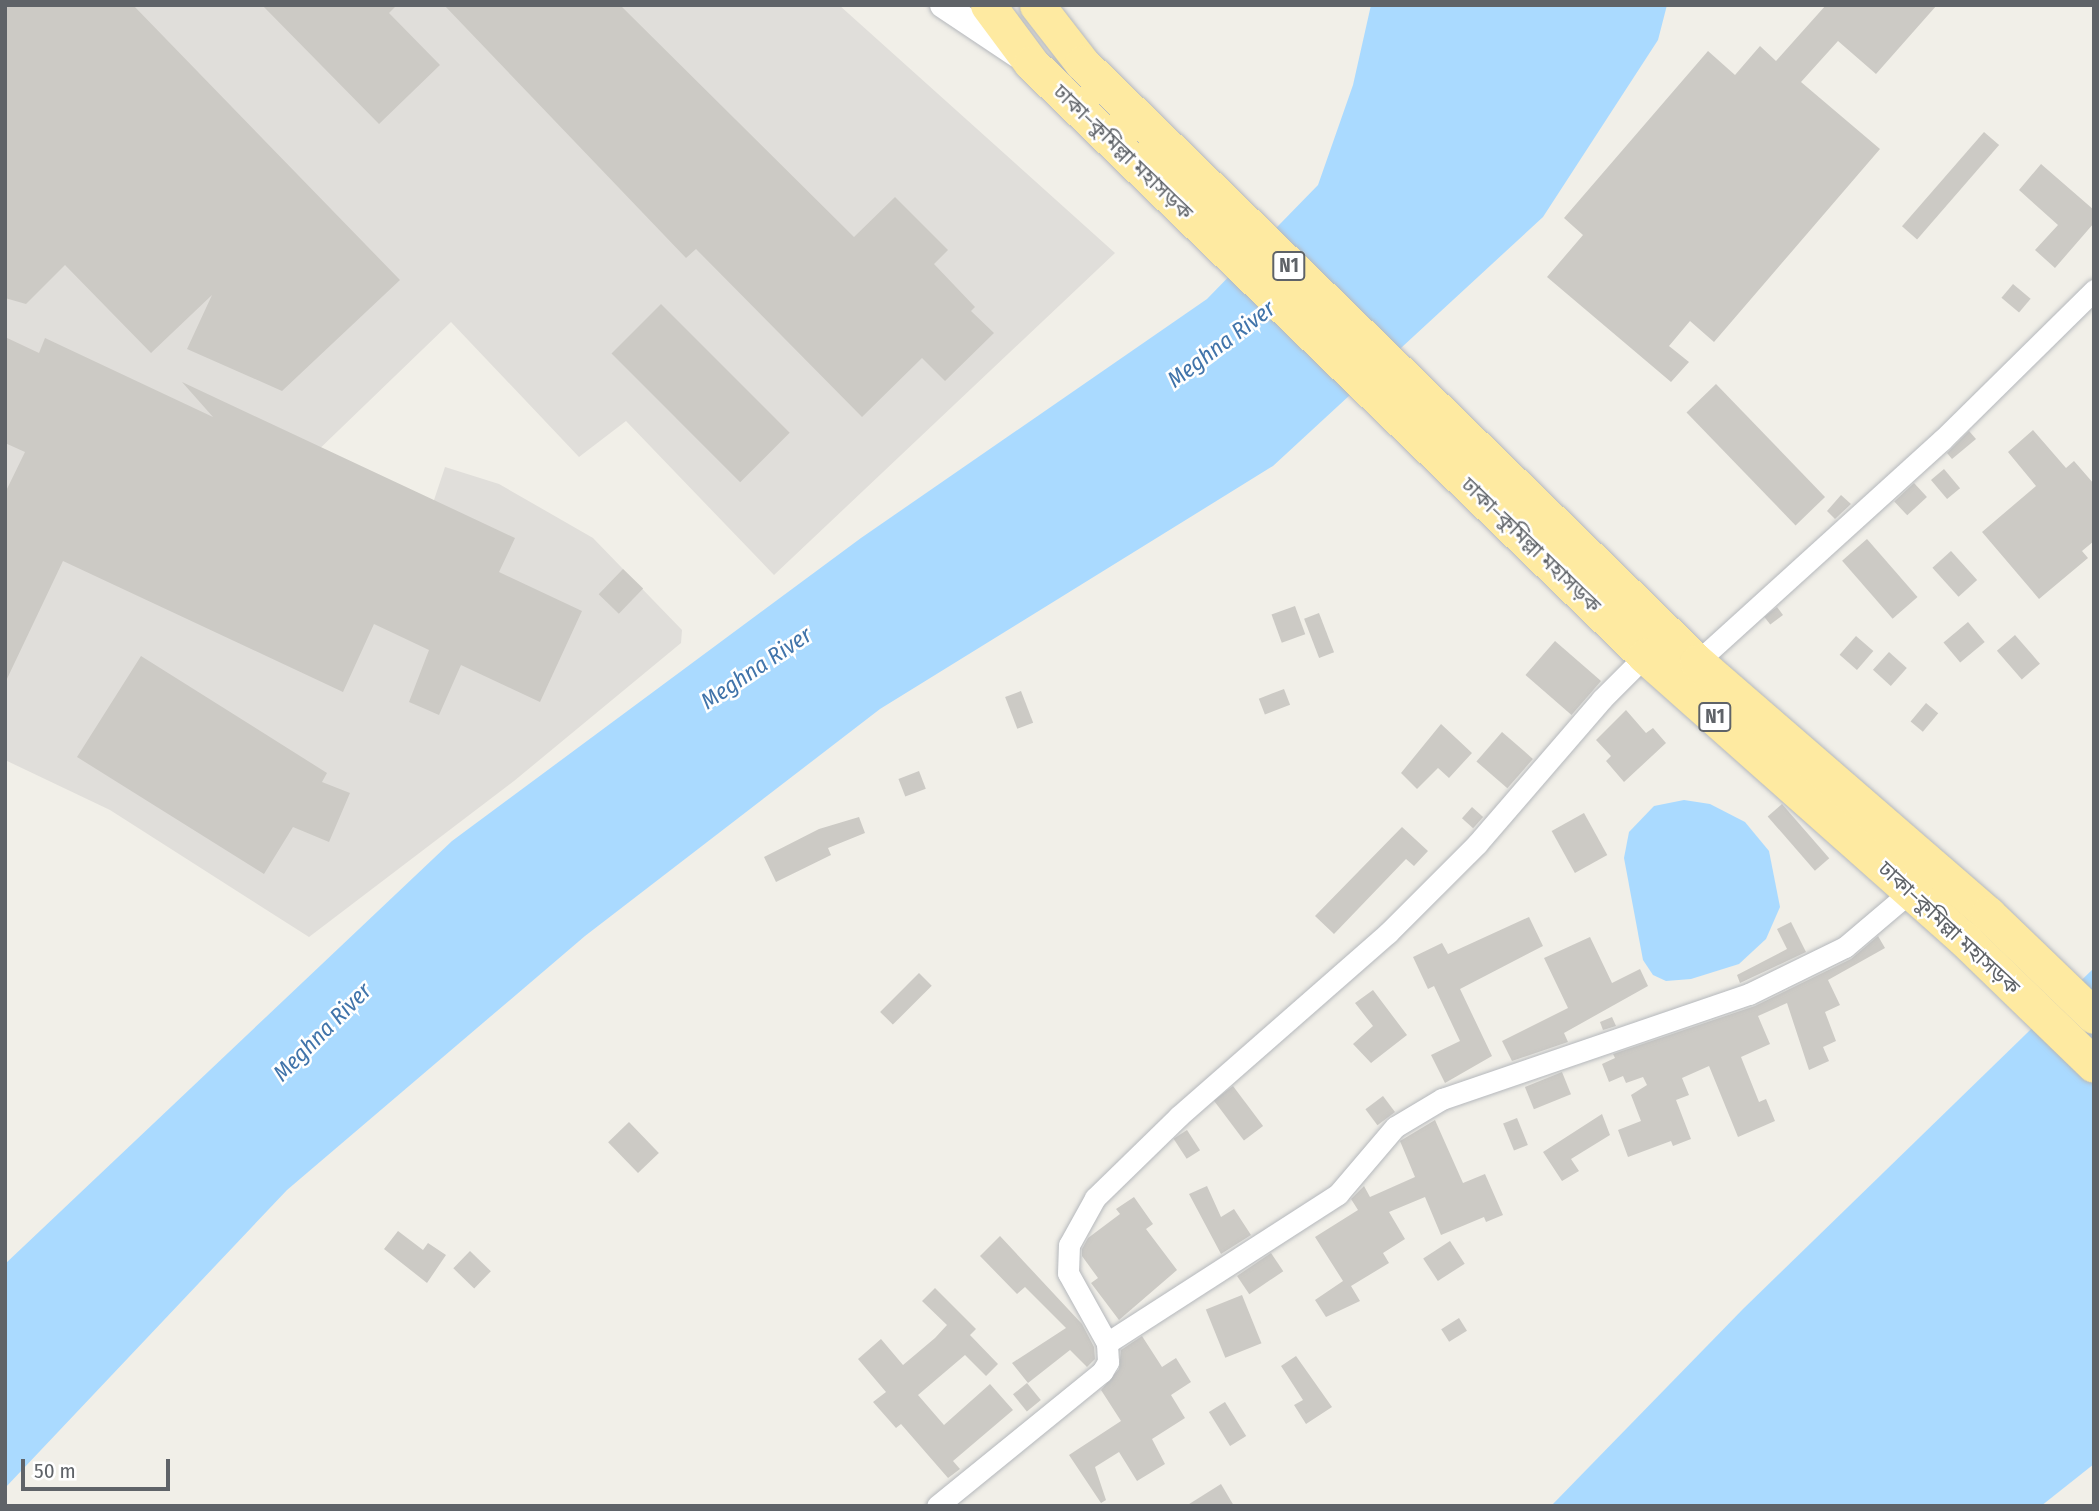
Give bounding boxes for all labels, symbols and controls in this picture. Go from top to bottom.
street label: ঢাকা–কুমিল্লা মহাসড়ক [1048,79,1198,225]
road number: N1 [1272,250,1306,282]
water label: Meghna River [1162,295,1280,393]
street label: ঢাকা–কুমিল্লা মহাসড়ক [1456,472,1606,618]
water label: Meghna River [695,621,817,715]
road number: N1 [1698,702,1732,732]
street label: ঢাকা–কুমিল্লা মহাসড়ক [1873,856,2025,1000]
water label: Meghna River [267,977,377,1087]
scale bar [24,1444,173,1488]
text: 50 m [34,1458,76,1484]

